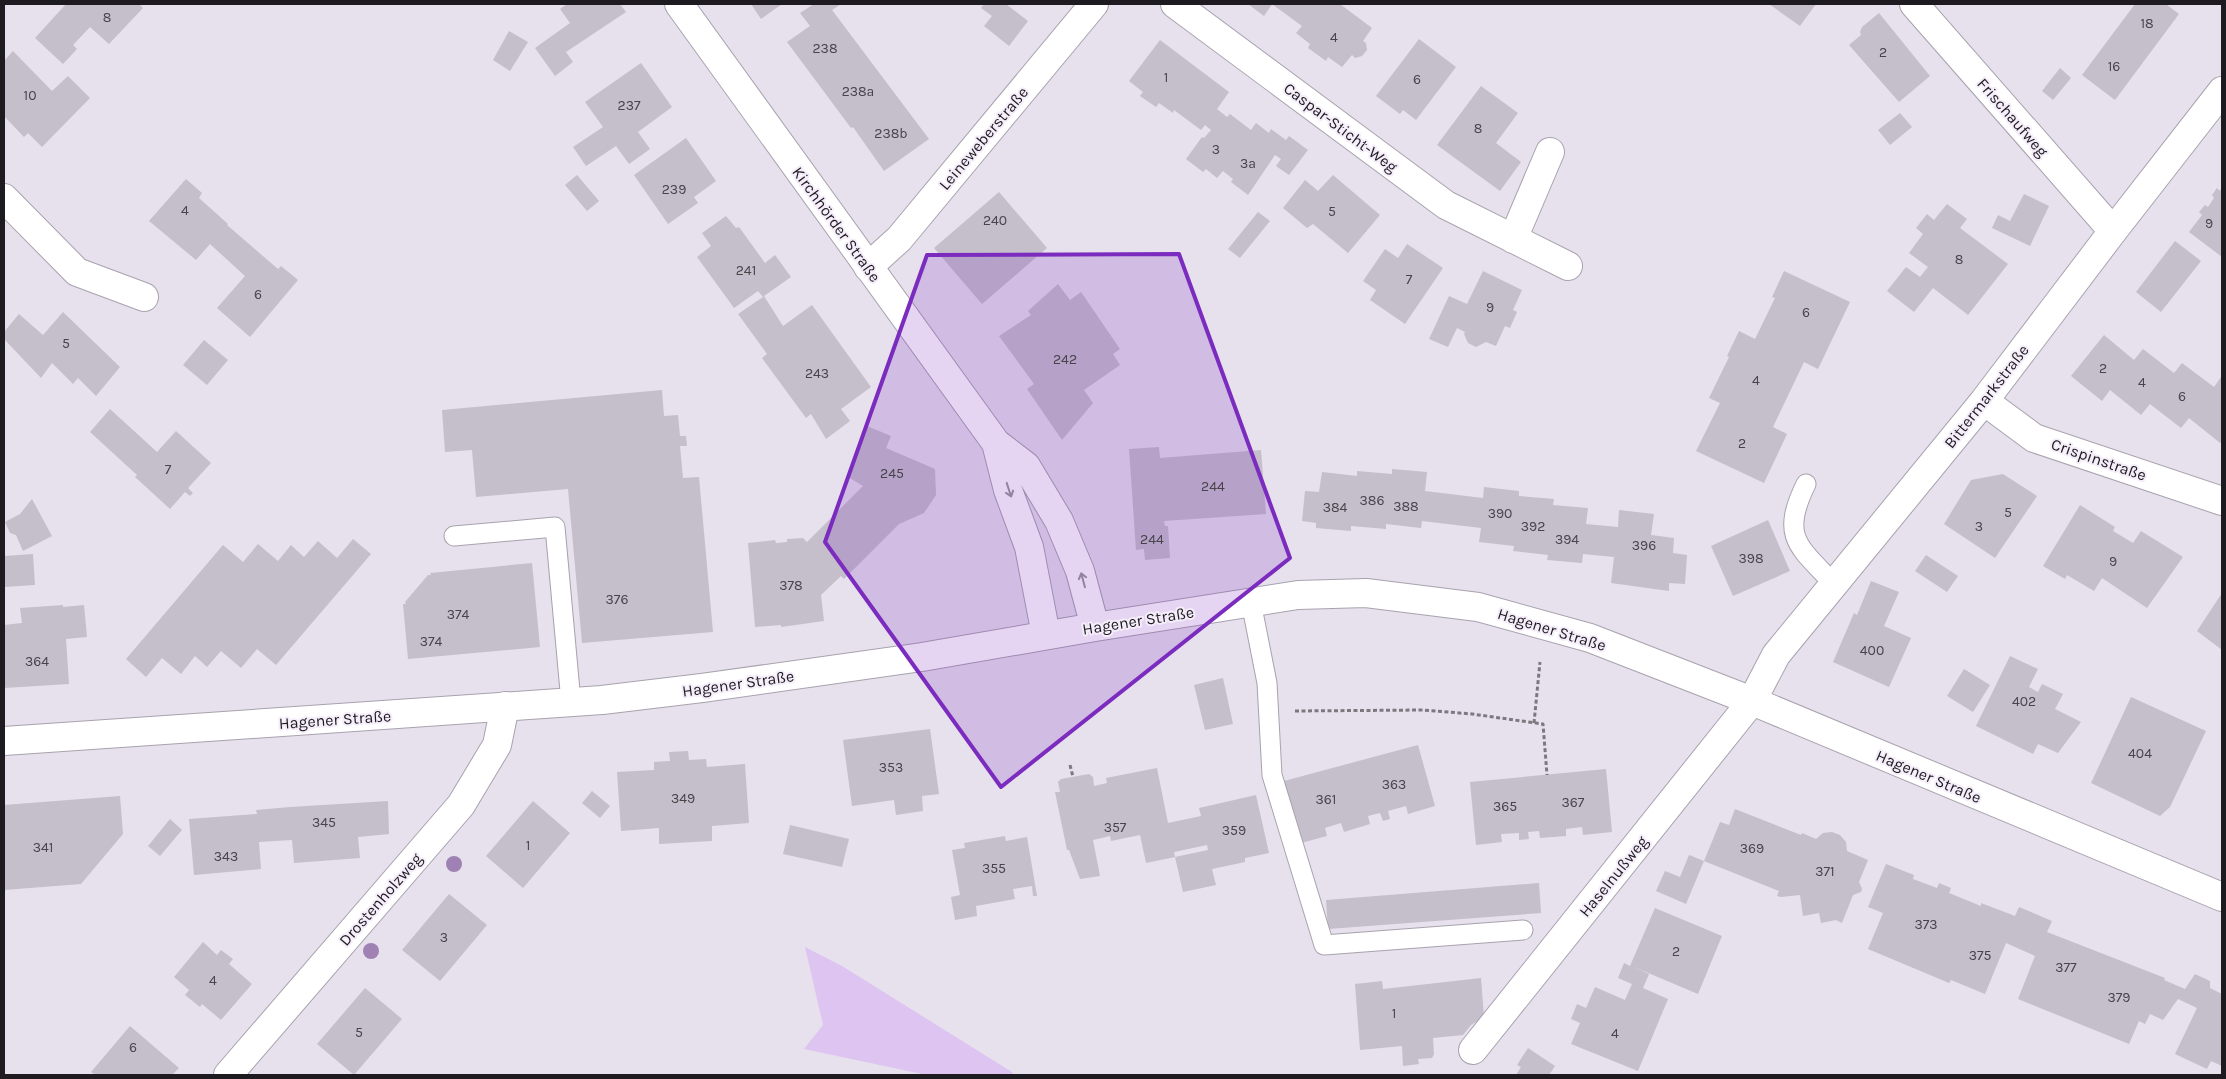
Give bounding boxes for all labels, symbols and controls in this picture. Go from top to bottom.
house number: 8 [103,9,111,26]
house number: 18 [2140,15,2154,32]
house number: 4 [1330,29,1338,46]
house number: 238 [813,40,837,57]
house number: 2 [1879,44,1887,61]
house number: 16 [2108,58,2120,75]
house number: 1 [1164,69,1168,86]
house number: 6 [1413,71,1421,88]
street label: Frischaufweg [1973,74,2052,161]
street label: Caspar-Sticht-Weg [1280,78,1401,176]
house number: 238a [842,83,874,100]
street label: Leineweberstraße [935,83,1032,194]
house number: 10 [24,87,36,104]
house number: 237 [618,97,641,114]
house number: 8 [1474,120,1482,137]
house number: 238b [874,125,908,142]
house number: 3 [1212,141,1220,158]
house number: 3a [1240,155,1256,172]
street label: Kirchhörder Straße [788,163,885,286]
house number: 239 [662,181,686,198]
house number: 4 [181,202,189,219]
house number: 5 [1328,203,1336,220]
house number: 240 [983,212,1007,229]
house number: 9 [2205,215,2213,232]
house number: 8 [1955,251,1963,268]
house number: 241 [736,262,756,279]
house number: 7 [1406,271,1413,288]
house number: 6 [254,286,262,303]
house number: 9 [1486,299,1494,316]
house number: 6 [1802,304,1810,321]
house number: 5 [62,335,70,352]
street label: Bittermarkstraße [1940,341,2033,452]
house number: 242 [1053,351,1077,368]
house number: 2 [2099,360,2107,377]
house number: 243 [805,365,829,382]
house number: 4 [1752,372,1760,389]
house number: 4 [2138,374,2146,391]
house number: 6 [2178,388,2186,405]
street label: Crispinstraße [2049,434,2149,485]
house number: 2 [1738,435,1746,452]
house number: 7 [165,461,172,478]
house number: 245 [880,465,904,482]
house number: 244 [1201,478,1225,495]
one-way arrow [1004,481,1014,497]
house number: 386 [1360,492,1384,509]
house number: 388 [1393,498,1419,515]
house number: 384 [1323,499,1348,516]
house number: 5 [2004,504,2012,521]
house number: 390 [1488,505,1512,522]
house number: 392 [1521,518,1545,535]
house number: 3 [1975,518,1983,535]
house number: 244 [1140,531,1164,548]
house number: 394 [1555,531,1579,548]
house number: 396 [1632,537,1656,554]
house number: 398 [1739,550,1764,567]
house number: 9 [2109,553,2117,570]
one-way arrow [1078,572,1087,588]
house number: 378 [779,577,803,594]
house number: 376 [606,591,628,608]
street label: Hagener Straße [1081,602,1195,639]
street label: Hagener Straße [1495,604,1608,655]
house number: 374 [447,606,470,623]
house number: 374 [420,633,443,650]
house number: 400 [1860,642,1884,659]
house number: 364 [25,653,49,670]
street label: Hagener Straße [681,666,795,701]
house number: 402 [2012,693,2036,710]
street label: Hagener Straße [278,706,392,733]
house number: 404 [2128,745,2152,762]
street label: Hagener Straße [1873,746,1984,807]
house number: 353 [879,759,903,776]
house number: 363 [1382,776,1406,793]
house number: 349 [671,790,695,807]
house number: 361 [1316,791,1336,808]
house number: 367 [1562,794,1585,811]
house number: 365 [1493,798,1517,815]
house number: 345 [312,814,336,831]
house number: 357 [1104,819,1127,836]
house number: 359 [1222,822,1246,839]
street label: Haselnußweg [1575,832,1652,921]
house number: 1 [526,837,530,854]
house number: 341 [33,839,53,856]
house number: 369 [1740,840,1764,857]
house number: 343 [214,848,238,865]
street label: Drostenholzweg [335,849,426,950]
house number: 355 [982,860,1006,877]
house number: 371 [1815,863,1835,880]
house number: 373 [1914,916,1938,933]
house number: 3 [440,929,448,946]
house number: 2 [1672,943,1680,960]
house number: 375 [1969,947,1991,964]
house number: 377 [2055,959,2077,976]
house number: 4 [209,972,217,989]
house number: 379 [2108,989,2130,1006]
house number: 1 [1392,1005,1396,1022]
house number: 5 [355,1024,363,1041]
house number: 4 [1611,1025,1619,1042]
house number: 6 [129,1039,137,1056]

